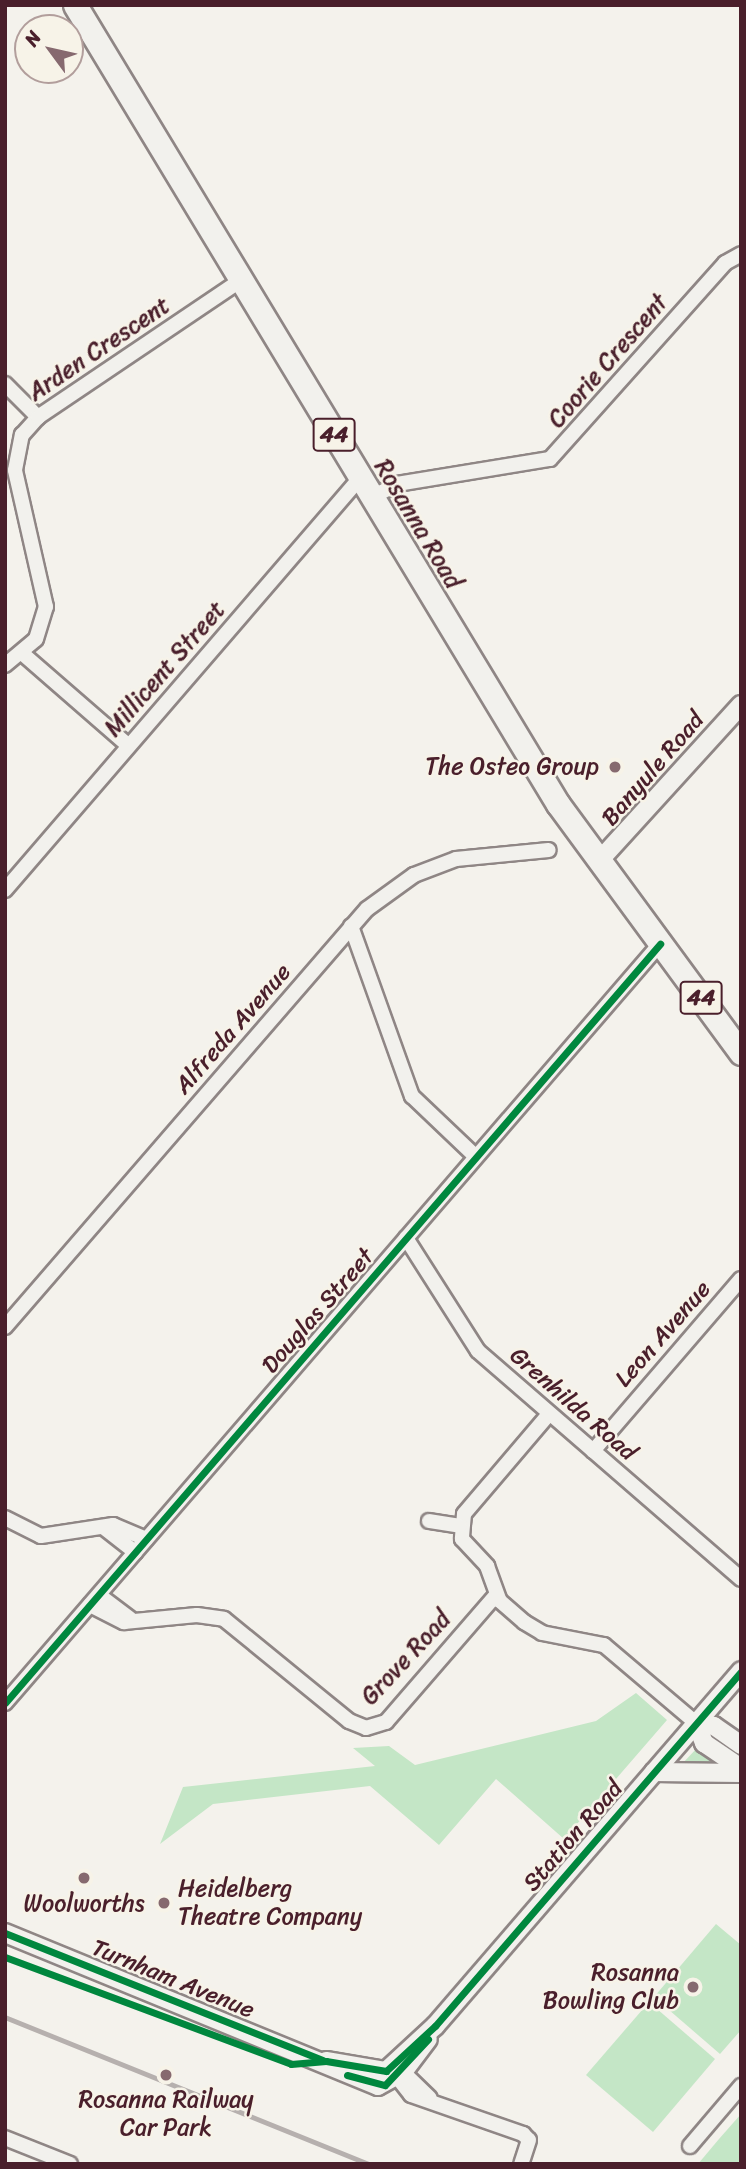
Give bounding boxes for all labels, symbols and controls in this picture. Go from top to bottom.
north arrow [14,14,84,84]
text: N [15,24,50,53]
street label: Coorie Crescent [541,287,675,435]
street label: Arden Crescent [22,291,176,407]
road number: 44 [311,416,357,454]
street label: Rosanna Road [368,454,468,594]
street label: Millicent Street [99,596,231,742]
street label: Banyule Road [596,706,710,832]
place label: The Osteo Group [424,753,599,781]
marker: The Osteo Group [605,757,625,777]
street label: Alfreda Avenue [169,958,297,1100]
road number: 44 [678,979,724,1018]
street label: Douglas Street [256,1243,380,1379]
street label: Leon Avenue [609,1275,717,1393]
street label: Grenhilda Road [504,1341,642,1467]
street label: Grove Road [355,1605,457,1711]
street label: Station Road [517,1775,629,1897]
marker: Woolworths [76,1870,92,1886]
place label: Heidelberg Theatre Company [178,1875,362,1931]
place label: Woolworths [24,1890,144,1918]
marker: Heidelberg Theatre Company [156,1895,172,1911]
street label: Turnham Avenue [88,1933,258,2025]
place label: Rosanna Bowling Club [543,1959,679,2015]
marker: Rosanna Bowling Club [685,1979,701,1995]
marker: Rosanna Railway Car Park [158,2067,174,2083]
place label: Rosanna Railway Car Park [78,2086,254,2142]

